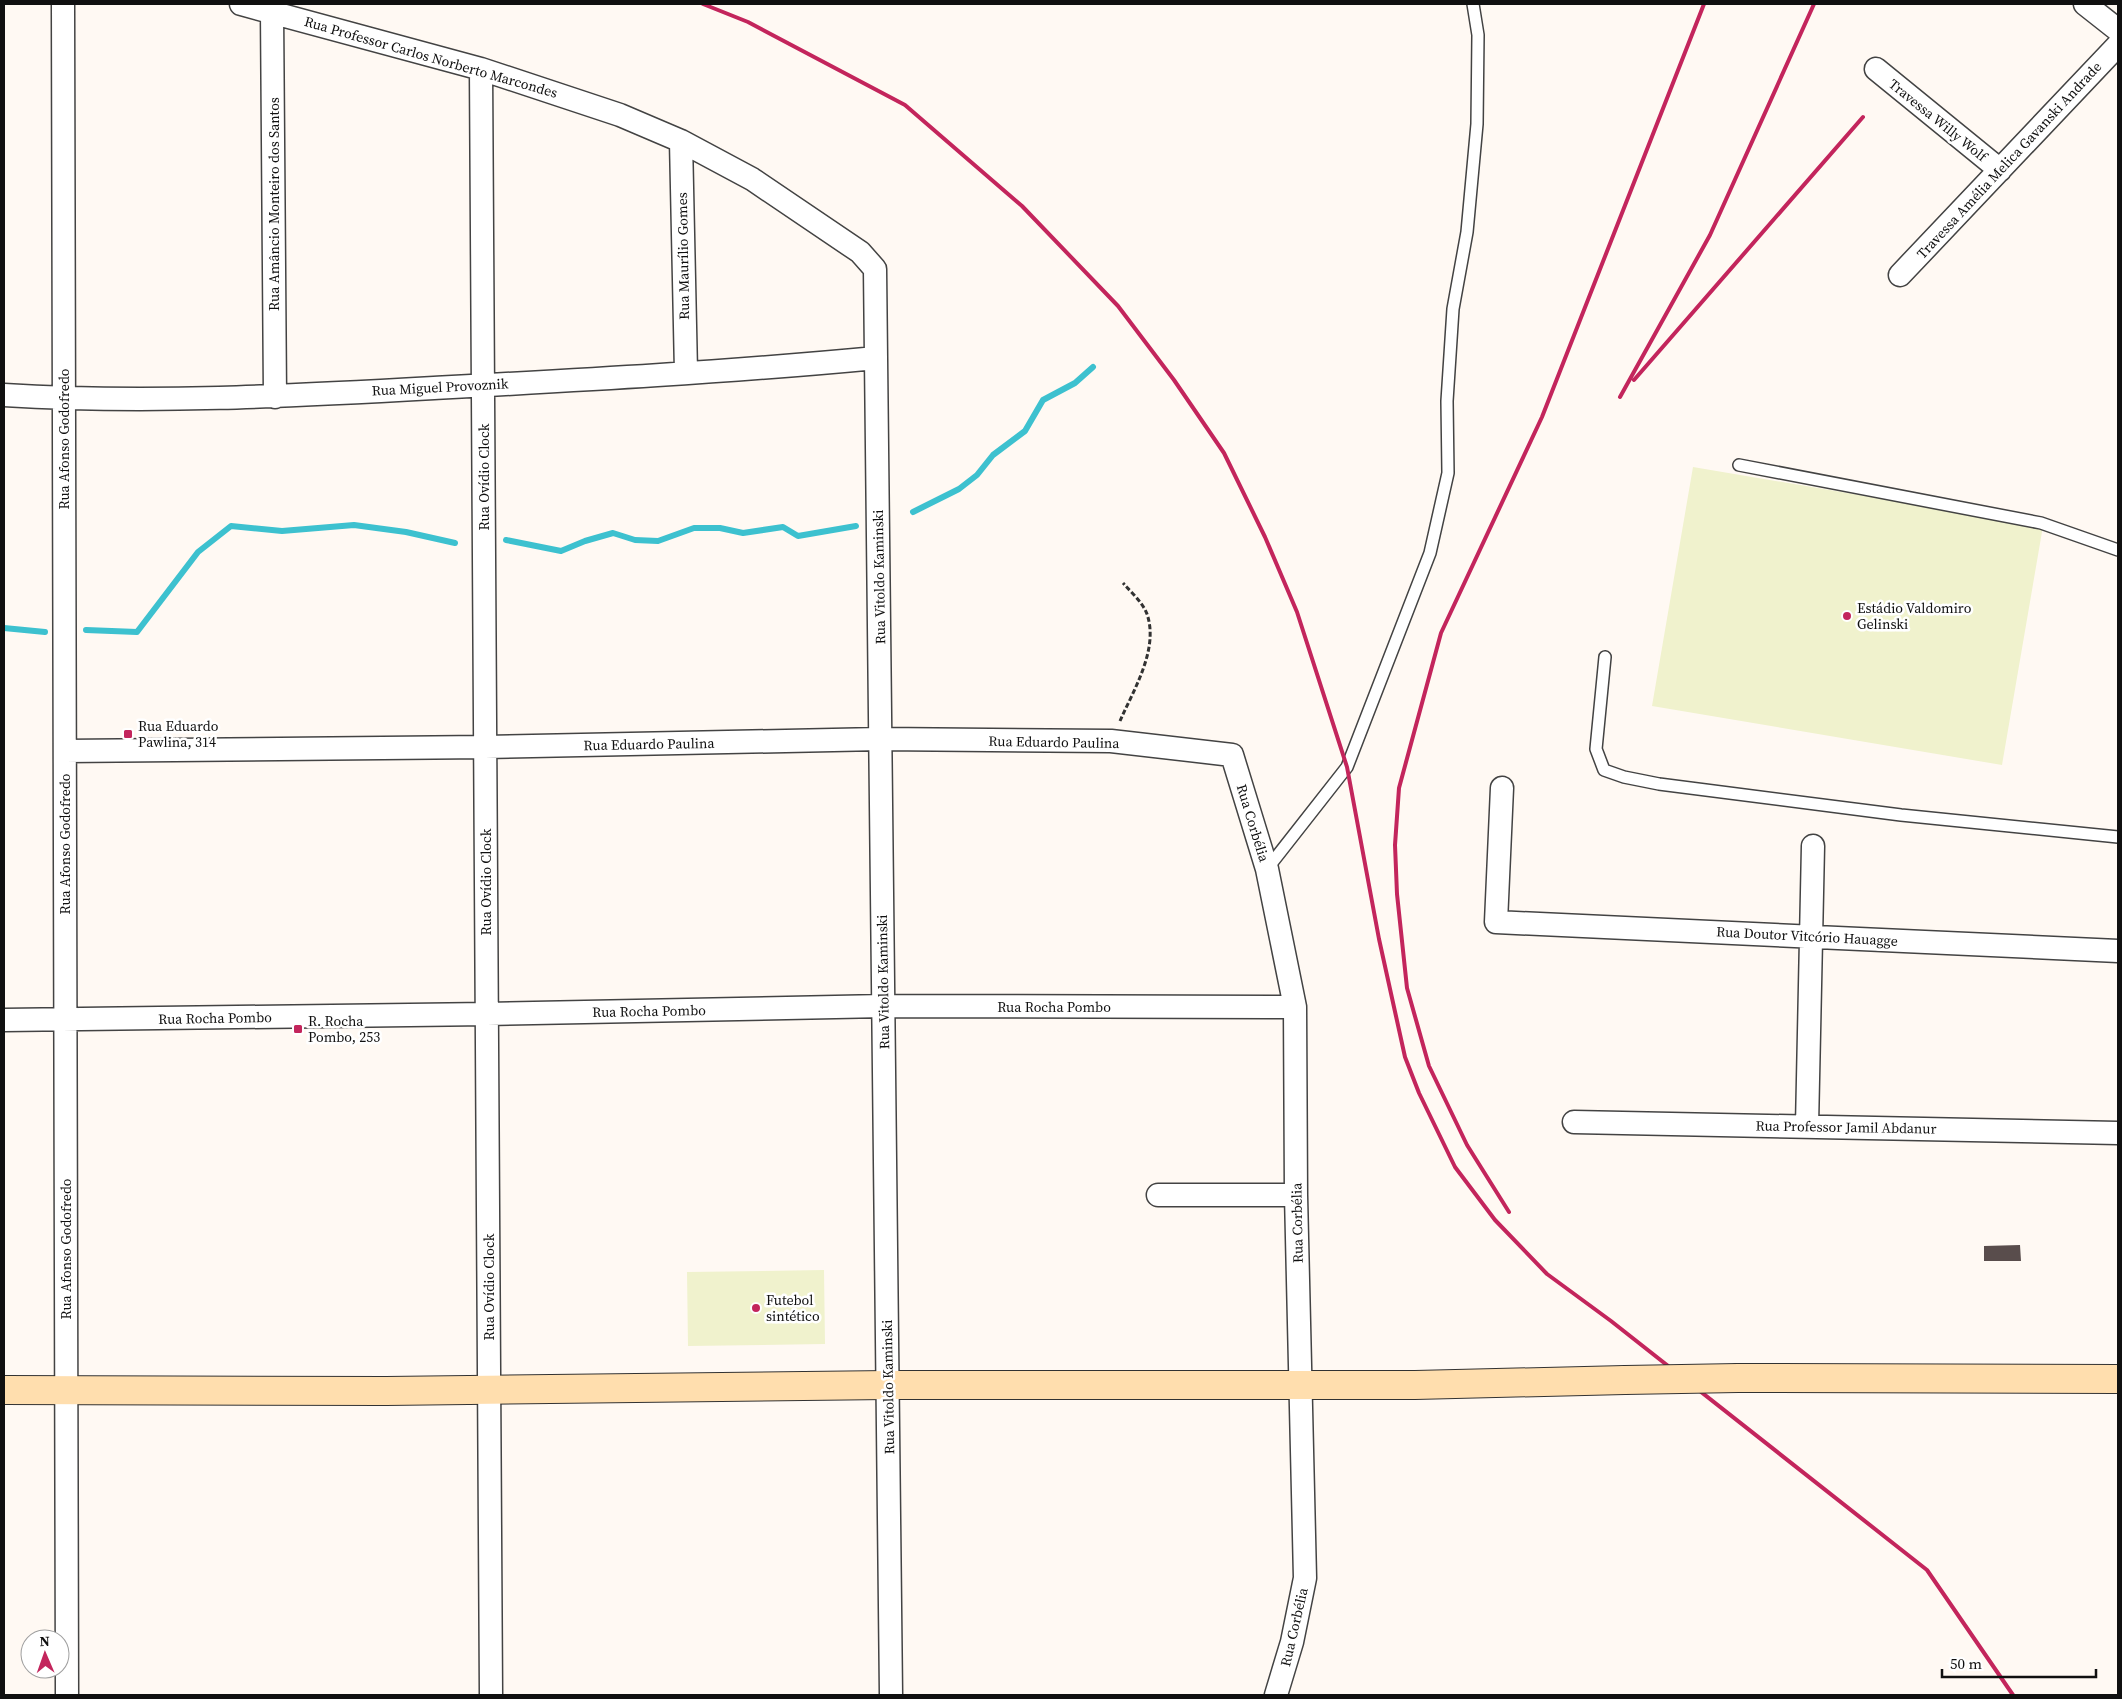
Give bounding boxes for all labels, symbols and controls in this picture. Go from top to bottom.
street label: Rua Professor Carlos Norberto Marcondes [302,11,560,103]
street label: Travessa Amélia Melica Gavanski Andrade [1912,57,2106,263]
street label: Travessa Willy Wolf [1885,74,1992,167]
street label: Rua Amâncio Monteiro dos Santos [264,97,284,311]
street label: Rua Maurílio Gomes [672,192,694,320]
street label: Rua Afonso Godofredo [54,368,74,510]
street label: Rua Miguel Provoznik [371,373,509,401]
street label: Rua Ovídio Clock [474,423,494,530]
street label: Rua Vitoldo Kaminski [868,509,890,645]
place label: Estádio Valdomiro Gelinski [1857,598,1972,634]
marker: Estádio Valdomiro Gelinski [1841,610,1853,622]
place label: Rua Eduardo Pawlina, 314 [138,716,219,752]
marker: Rua Eduardo Pawlina, 314 [122,728,134,740]
street label: Rua Eduardo Paulina [988,731,1121,753]
street label: Rua Eduardo Paulina [583,733,716,755]
street label: Rua Afonso Godofredo [55,773,75,915]
street label: Rua Corbélia [1232,782,1275,865]
street label: Rua Ovídio Clock [476,828,496,935]
street label: Rua Vitoldo Kaminski [872,914,894,1050]
street label: Rua Doutor Vitcório Hauagge [1716,921,1898,951]
street label: Rua Rocha Pombo [997,997,1111,1017]
street label: Rua Rocha Pombo [592,1000,706,1022]
street label: Rua Rocha Pombo [158,1007,272,1029]
place label: R. Rocha Pombo, 253 [308,1011,380,1047]
marker: R. Rocha Pombo, 253 [292,1023,304,1035]
street label: Rua Professor Jamil Abdanur [1755,1115,1937,1139]
street label: Rua Afonso Godofredo [56,1178,76,1320]
street label: Rua Corbélia [1286,1182,1308,1263]
street label: Rua Ovídio Clock [479,1233,499,1340]
place label: Futebol sintético [766,1290,820,1326]
marker: Futebol sintético [750,1302,762,1314]
street label: Rua Vitoldo Kaminski [877,1319,899,1455]
street label: Rua Corbélia [1275,1585,1313,1668]
north arrow [20,1629,70,1679]
text: N [39,1631,50,1651]
scale bar [1942,1646,2096,1678]
text: 50 m [1950,1653,1982,1674]

